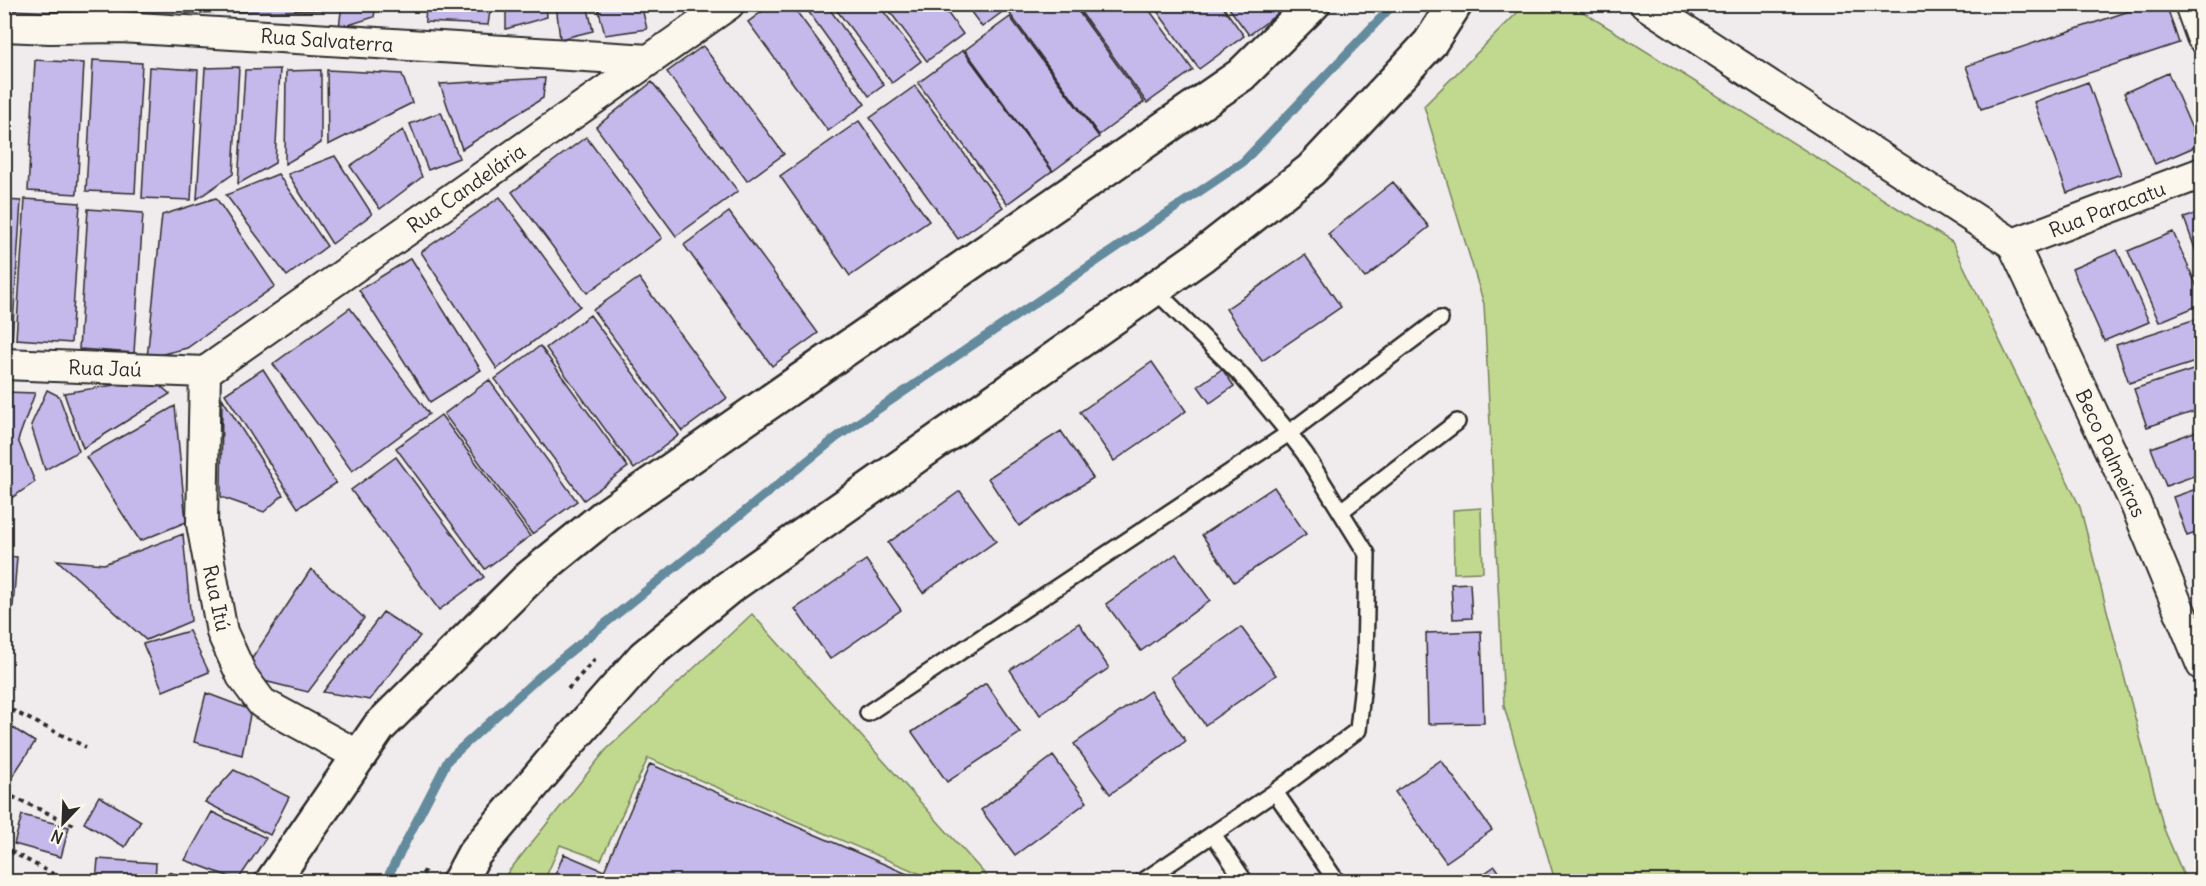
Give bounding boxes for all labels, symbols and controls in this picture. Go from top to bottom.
street label: Rua Salvaterra [260,23,394,57]
street label: Rua Candelária [402,138,530,238]
street label: Rua Paracatu [2045,175,2169,243]
street label: Rua Jaú [68,354,142,382]
street label: Beco Palmeiras [2070,385,2152,521]
street label: Rua Itú [198,563,236,633]
north arrow [33,793,93,853]
text: N [48,825,66,848]

